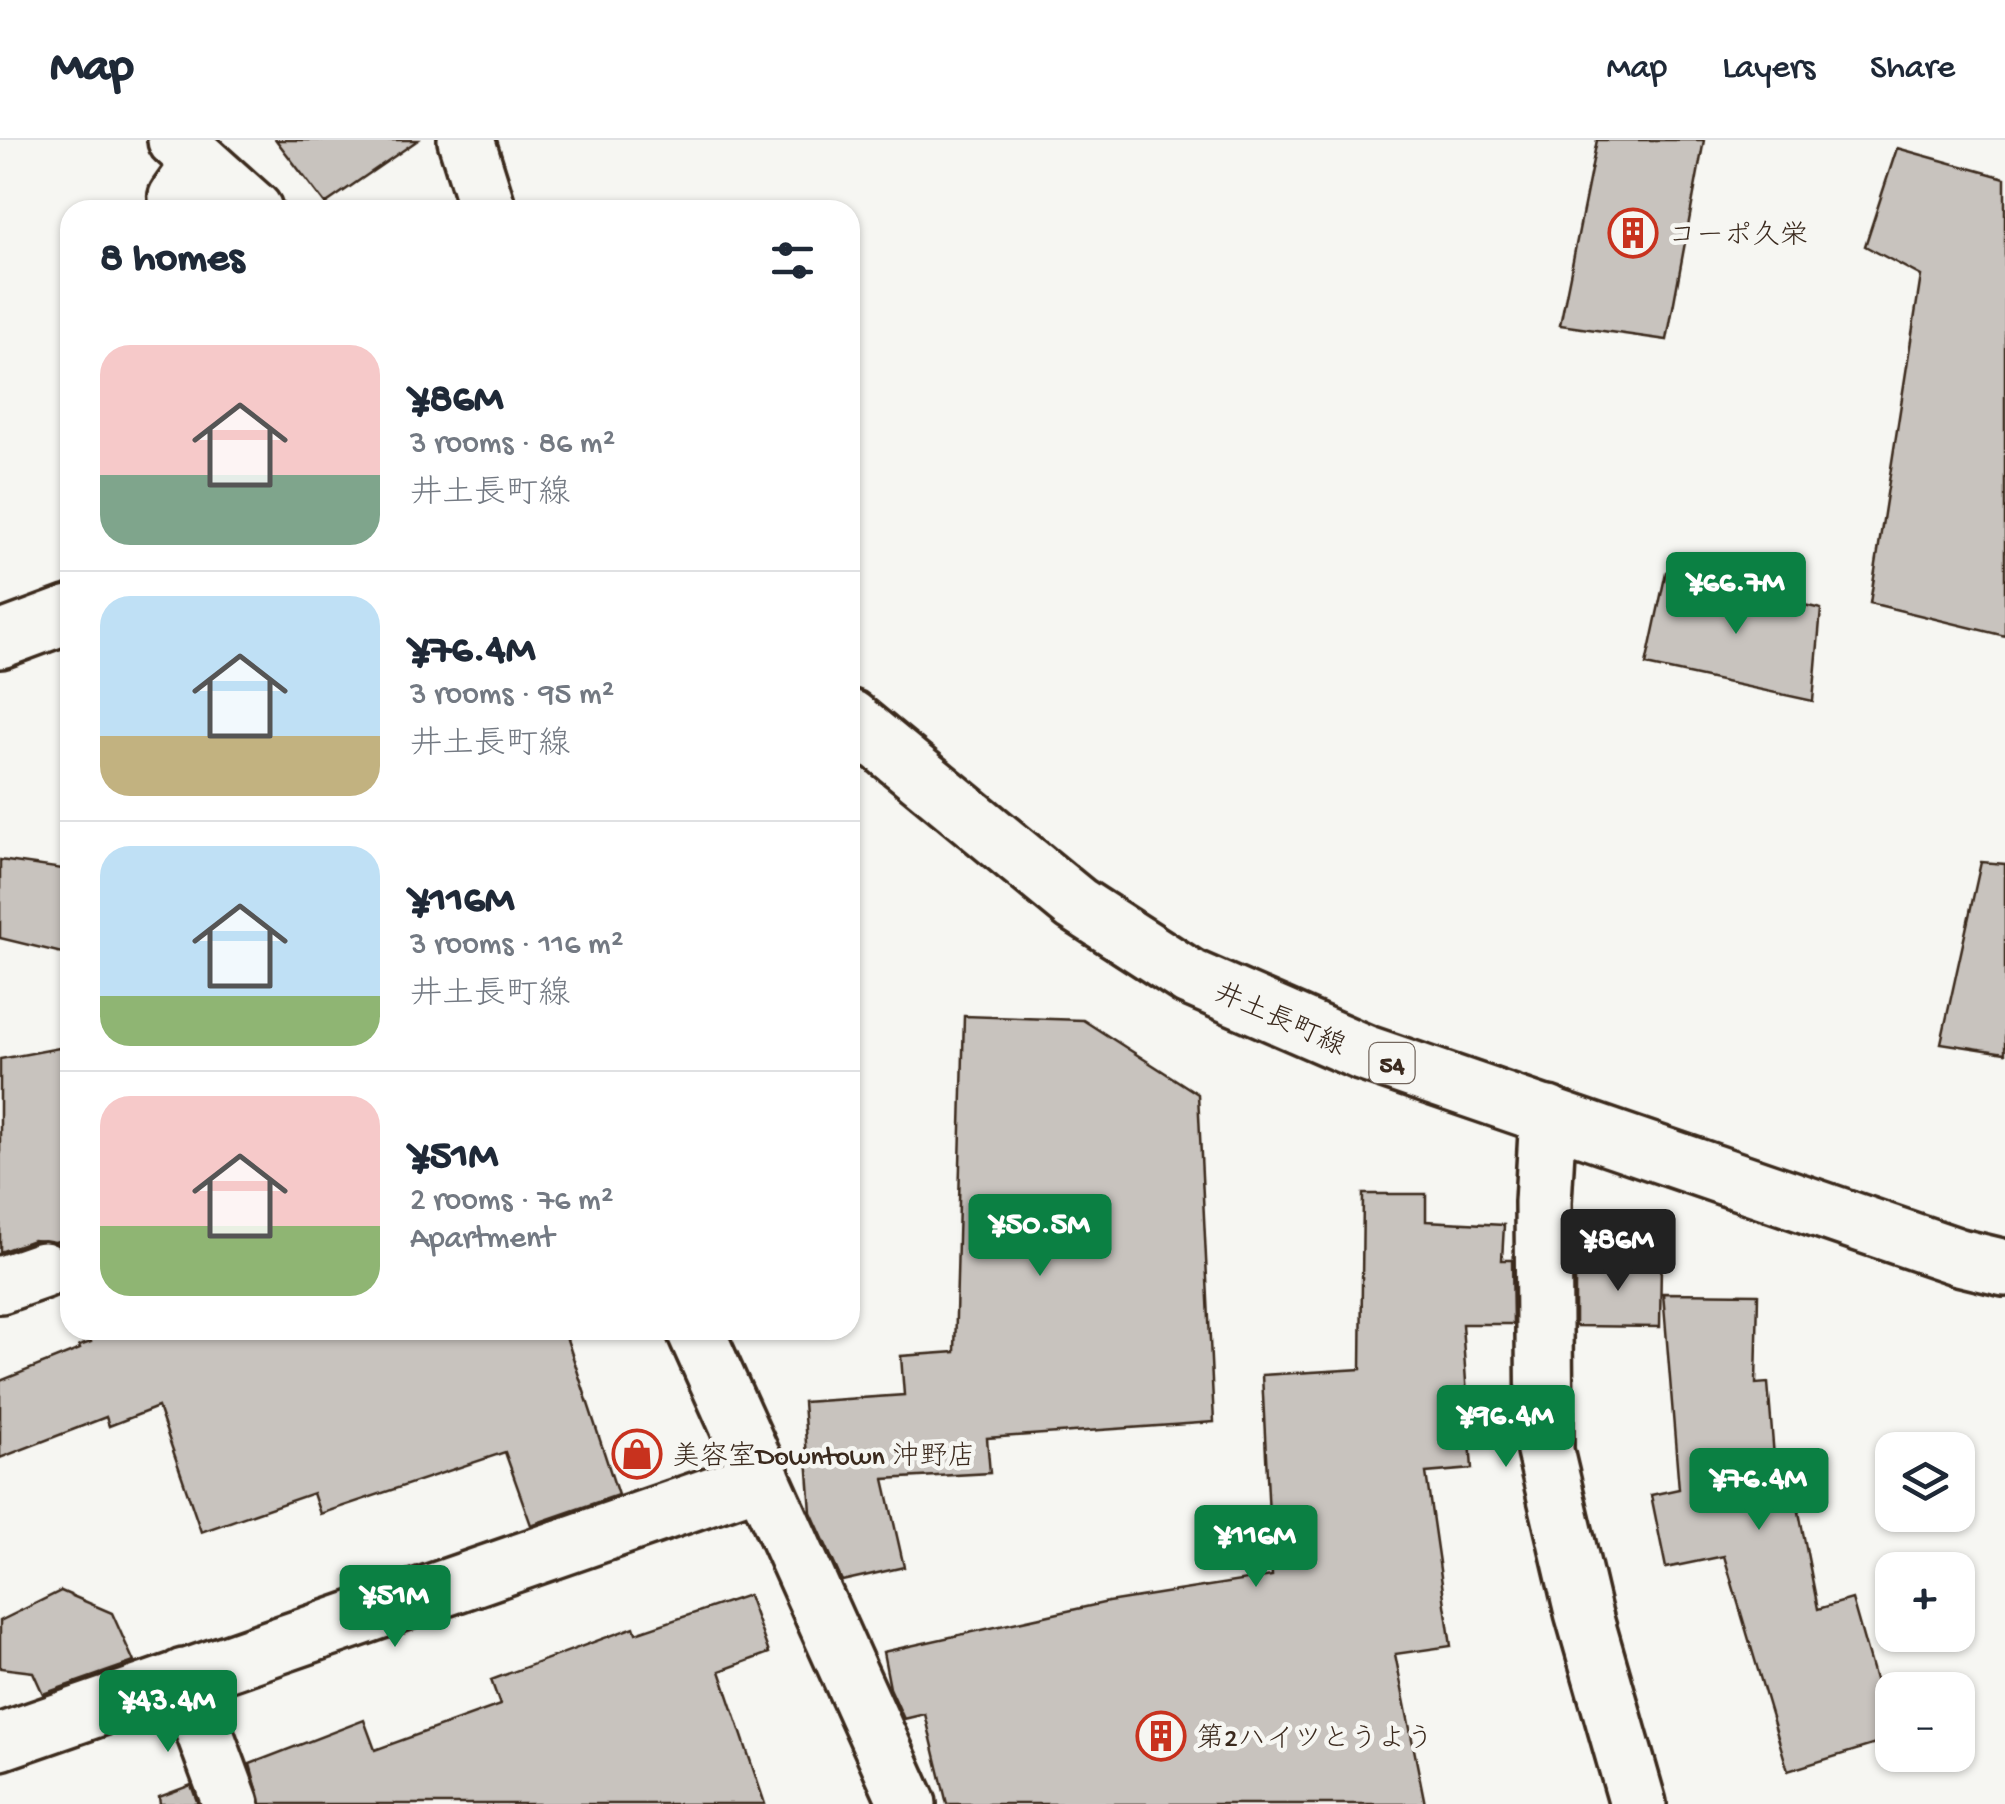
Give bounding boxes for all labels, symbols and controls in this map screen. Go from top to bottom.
text: Map [50,41,134,98]
text: Map [1606,49,1667,90]
text: Layers [1722,49,1815,90]
text: Share [1870,49,1955,90]
building icon: コーポ久栄 [1607,207,1659,259]
place label: コーポ久栄 [1668,220,1808,254]
icon: filters [765,233,820,288]
text: 8 homes [100,236,244,285]
text: ¥86M [410,377,503,426]
icon: home [180,385,300,505]
text: 3 rooms · 86 m² [410,426,615,464]
text: 井土長町線 [410,476,570,514]
pin: ¥66.7M [1655,552,1817,637]
text: ¥66.7M [1688,565,1784,603]
text: ¥76.4M [410,628,535,677]
icon: home [180,636,300,756]
text: 3 rooms · 95 m² [410,677,614,715]
text: 井土長町線 [410,727,570,765]
text: ¥116M [410,878,514,927]
icon: home [180,886,300,1006]
text: 3 rooms · 116 m² [410,927,623,965]
text: 井土長町線 [410,977,570,1015]
street label: 井土長町線 [1209,977,1350,1065]
road number: 54 [1370,1043,1414,1083]
text: ¥51M [410,1134,498,1183]
icon: home [180,1136,300,1256]
text: 2 rooms · 76 m² [410,1183,613,1221]
pin: ¥50.5M [959,1194,1121,1279]
text: ¥50.5M [991,1207,1089,1245]
pin: ¥86M [1559,1209,1677,1294]
text: Apartment [410,1221,554,1259]
text: ¥86M [1583,1222,1653,1260]
pin: ¥96.4M [1425,1385,1587,1470]
text: ¥96.4M [1459,1398,1553,1436]
shop icon: 美容室Downtown 沖野店 [611,1428,663,1480]
map controls [1875,1432,1975,1772]
button: layers [1875,1432,1975,1532]
place label: 美容室Downtown 沖野店 [672,1441,975,1475]
pin: ¥76.4M [1678,1448,1840,1533]
text: ¥76.4M [1711,1461,1807,1499]
pin: ¥116M [1186,1505,1326,1590]
text: ¥116M [1216,1518,1296,1556]
button: + [1875,1552,1975,1652]
pin: ¥51M [336,1565,454,1650]
text: ¥51M [362,1578,428,1616]
pin: ¥43.4M [87,1670,249,1755]
button: − [1875,1672,1975,1772]
text: ¥43.4M [121,1683,215,1721]
building icon: 第2ハイツとうよう [1135,1710,1187,1762]
place label: 第2ハイツとうよう [1196,1723,1434,1757]

